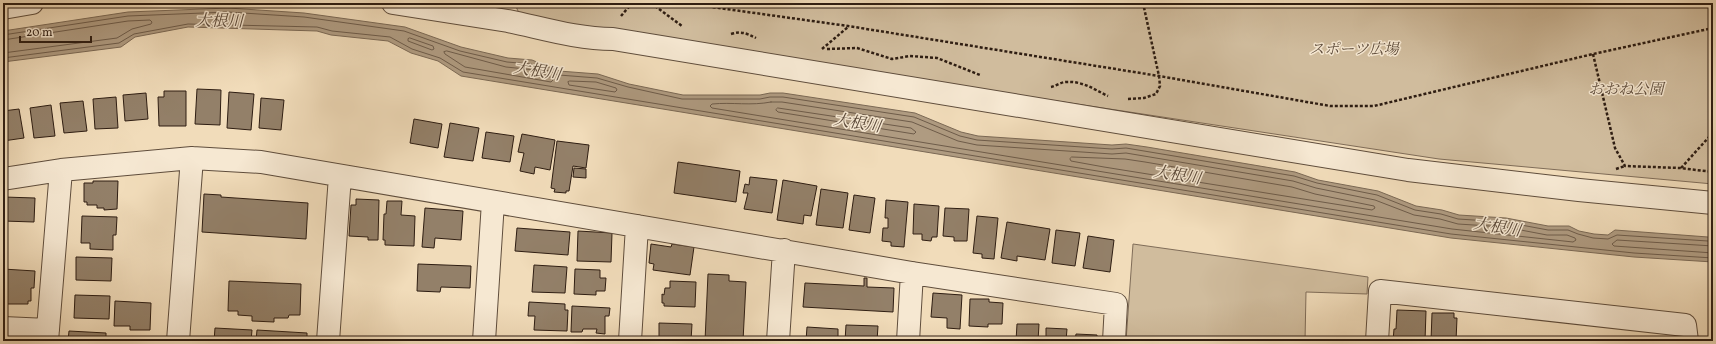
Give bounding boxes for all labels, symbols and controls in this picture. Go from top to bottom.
water label: 大根川 [195,11,245,33]
scale bar [20,18,91,44]
text: 20 m [26,25,53,41]
park label: スポーツ広場 [1309,40,1401,61]
water label: 大根川 [512,57,564,87]
park label: おおね公園 [1588,80,1666,101]
water label: 大根川 [832,109,884,139]
water label: 大根川 [1152,161,1204,191]
water label: 大根川 [1472,213,1524,243]

